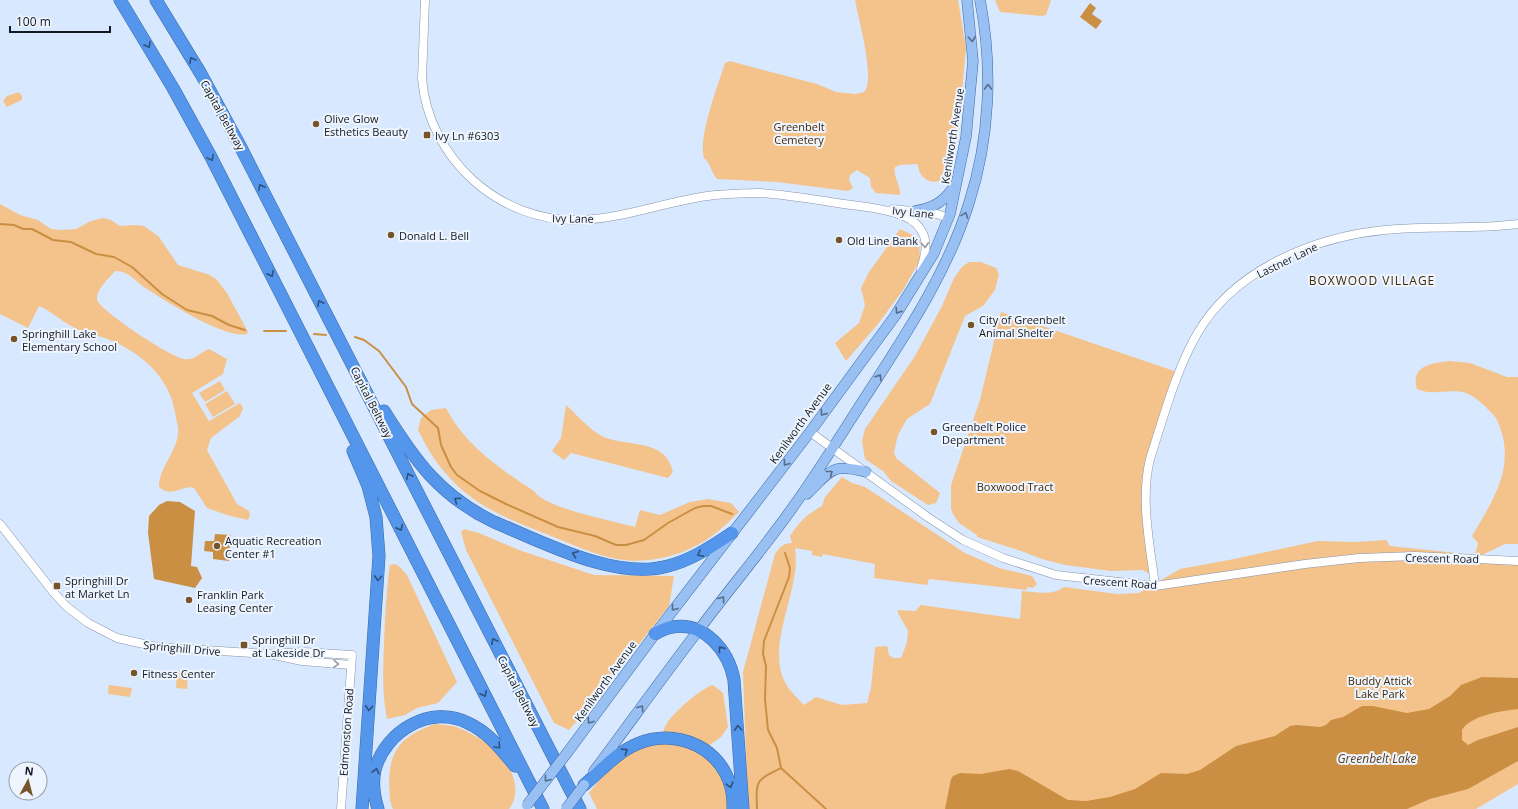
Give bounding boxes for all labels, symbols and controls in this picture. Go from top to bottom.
scale bar [10,8,110,34]
text: 100 m [16,13,51,30]
one-way arrow [968,36,977,42]
one-way arrow [143,41,150,48]
one-way arrow [190,57,197,64]
street label: Capital Beltway [197,77,249,153]
one-way arrow [983,84,992,90]
street label: Kenilworth Avenue [937,87,967,185]
place label: Olive Glow Esthetics Beauty [324,111,408,139]
marker: Olive Glow Esthetics Beauty [311,119,321,129]
park label: Greenbelt Cemetery [773,119,825,147]
place label: Ivy Ln #6303 [435,128,500,143]
marker: Ivy Ln #6303 [422,130,432,140]
one-way arrow [207,154,214,162]
one-way arrow [258,184,266,191]
street label: Ivy Lane [891,202,935,222]
street label: Ivy Lane [552,210,594,226]
one-way arrow [960,212,969,219]
place label: Donald L. Bell [399,228,469,243]
marker: Donald L. Bell [386,230,396,240]
place label: Old Line Bank [847,233,918,248]
marker: Old Line Bank [834,235,844,245]
street label: Lastner Lane [1254,239,1320,281]
one-way arrow [921,242,930,248]
one-way arrow [266,270,274,277]
district label: BOXWOOD VILLAGE [1309,272,1435,289]
one-way arrow [318,299,325,307]
one-way arrow [895,307,903,314]
place label: City of Greenbelt Animal Shelter [979,312,1065,340]
marker: City of Greenbelt Animal Shelter [966,320,976,330]
place label: Springhill Lake Elementary School [22,326,117,354]
marker: Springhill Lake Elementary School [9,334,19,344]
street label: Capital Beltway [348,364,397,441]
one-way arrow [874,374,881,381]
street label: Kenilworth Avenue [766,379,834,467]
one-way arrow [821,408,828,415]
place label: Greenbelt Police Department [942,419,1026,447]
marker: Greenbelt Police Department [929,427,939,437]
one-way arrow [784,458,791,465]
one-way arrow [826,471,833,478]
one-way arrow [407,472,414,480]
park label: Boxwood Tract [977,479,1053,494]
one-way arrow [455,498,462,505]
one-way arrow [396,524,403,531]
place label: Aquatic Recreation Center #1 [225,533,321,561]
marker: Aquatic Recreation Center #1 [212,541,222,551]
one-way arrow [697,549,704,556]
street label: Crescent Road [1405,550,1479,566]
one-way arrow [571,551,578,559]
street label: Crescent Road [1083,572,1157,592]
place label: Springhill Dr at Market Ln [65,573,130,601]
one-way arrow [373,575,382,581]
marker: Springhill Dr at Market Ln [52,581,62,591]
place label: Franklin Park Leasing Center [197,587,274,615]
marker: Franklin Park Leasing Center [184,595,194,605]
one-way arrow [717,597,724,604]
one-way arrow [672,603,679,610]
place label: Springhill Dr at Lakeside Dr [252,632,325,660]
street label: Springhill Drive [143,637,221,659]
street label: Kenilworth Avenue [571,637,639,725]
one-way arrow [491,638,499,645]
marker: Springhill Dr at Lakeside Dr [239,640,249,650]
one-way arrow [719,647,726,654]
street label: Capital Beltway [495,653,544,730]
one-way arrow [333,659,339,668]
place label: Fitness Center [142,666,216,681]
marker: Fitness Center [129,668,139,678]
park label: Buddy Attick Lake Park [1348,673,1412,701]
street label: Edmonston Road [335,688,357,776]
one-way arrow [480,690,487,697]
one-way arrow [364,705,373,711]
one-way arrow [636,706,643,713]
one-way arrow [588,717,595,724]
one-way arrow [733,725,742,731]
one-way arrow [493,741,501,749]
one-way arrow [621,748,628,756]
water label: Greenbelt Lake [1337,750,1417,767]
north arrow [8,761,48,801]
text: N [24,763,35,779]
one-way arrow [371,767,379,774]
one-way arrow [544,775,552,782]
one-way arrow [725,781,734,788]

